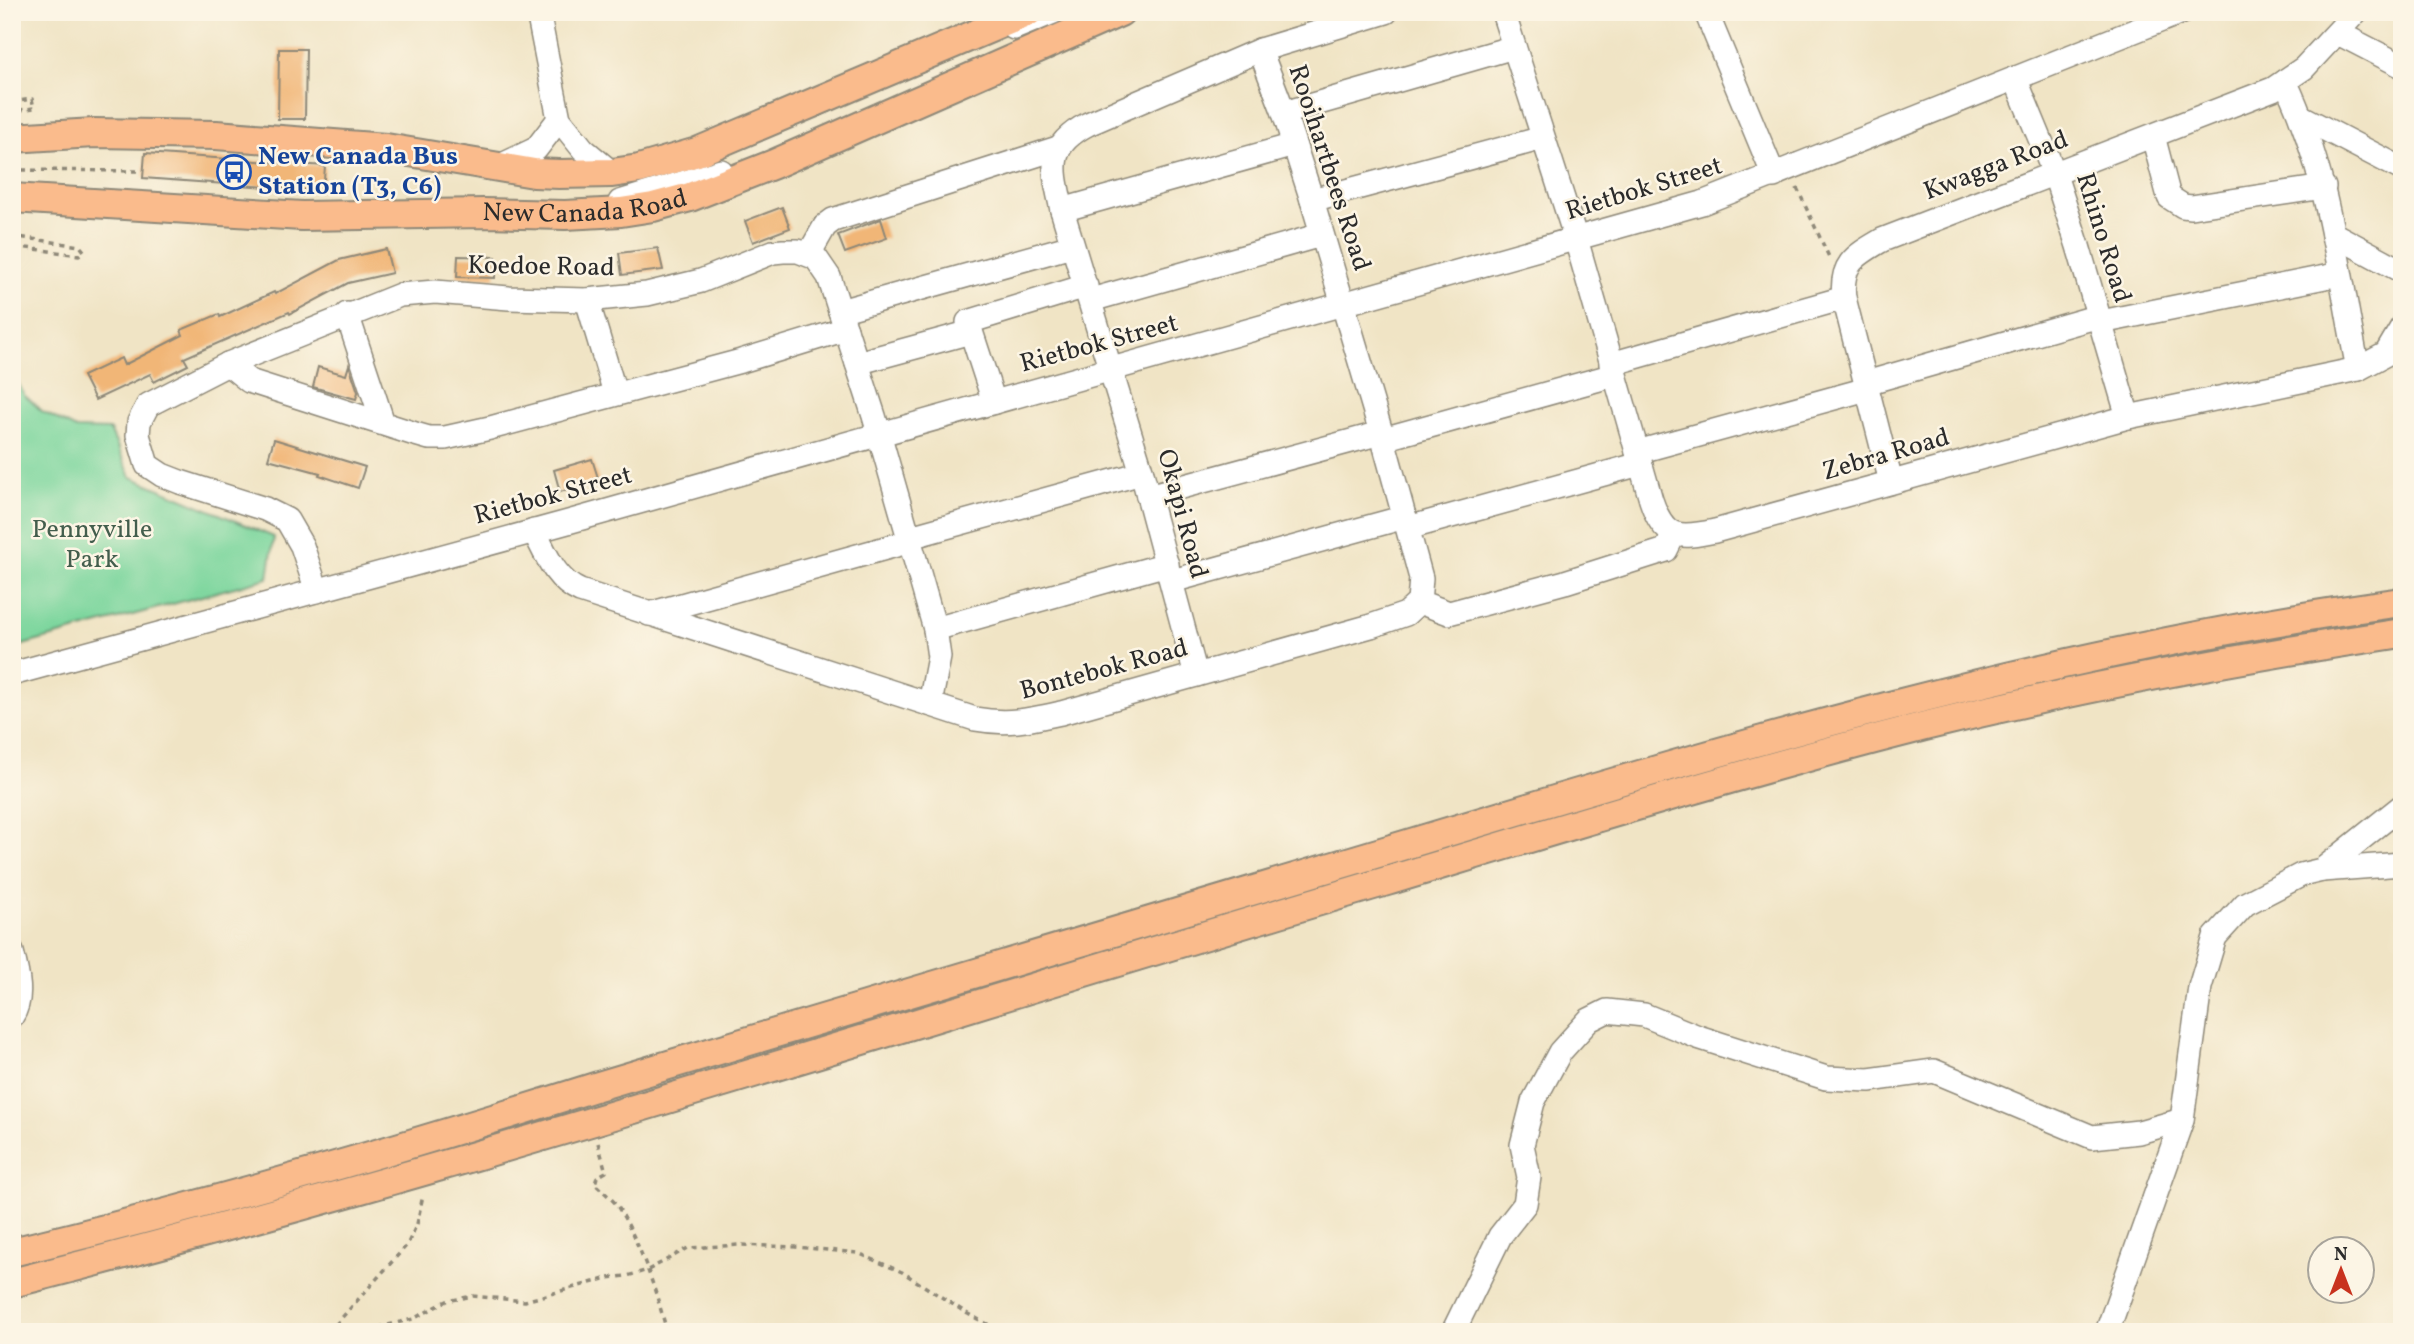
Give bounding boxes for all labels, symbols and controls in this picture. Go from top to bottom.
street label: Rooihartbees Road [1279,60,1379,276]
street label: Kwagga Road [1918,122,2074,210]
place label: New Canada Bus Station (T3, C6) [258,139,458,205]
street label: Rietbok Street [1561,148,1727,230]
bus stop icon: New Canada Bus Station (T3, C6) [215,153,253,191]
street label: Rhino Road [2066,168,2140,308]
street label: New Canada Road [482,181,691,233]
street label: Koedoe Road [467,248,615,286]
street label: Rietbok Street [1016,306,1182,382]
street label: Zebra Road [1818,420,1954,490]
street label: Okapi Road [1147,445,1217,583]
street label: Rietbok Street [470,458,636,534]
park label: Pennyville Park [32,512,152,578]
street label: Bontebok Road [1016,630,1192,710]
north arrow [2306,1236,2376,1306]
text: N [2334,1242,2348,1268]

